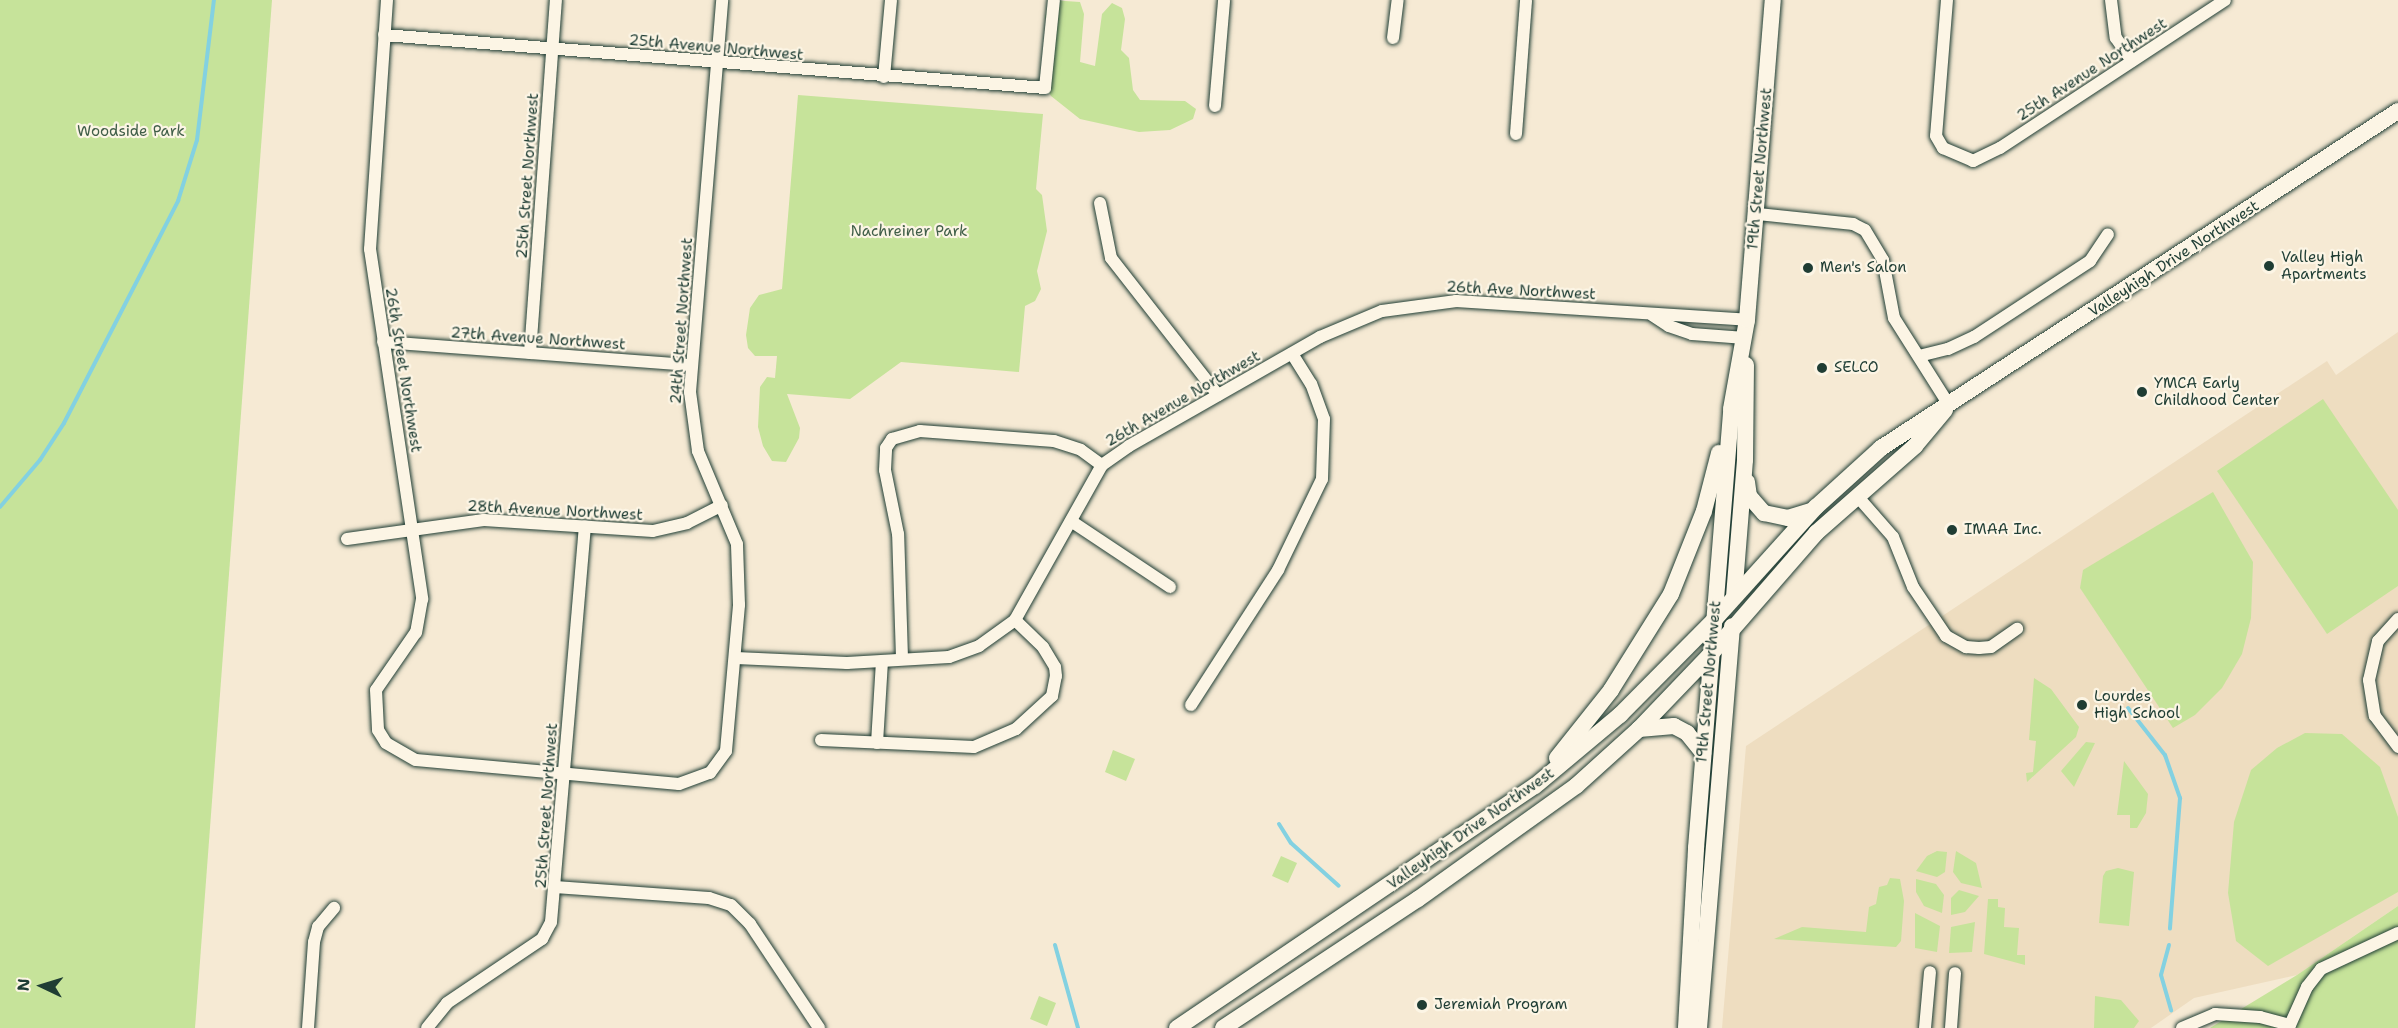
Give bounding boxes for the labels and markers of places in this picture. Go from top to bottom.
place label: Valley High Apartments [2281,248,2367,283]
place label: Men's Salon [1820,259,1906,277]
marker: Valley High Apartments [2262,259,2276,273]
marker: Men's Salon [1801,261,1815,275]
place label: SELCO [1834,359,1879,377]
marker: SELCO [1815,361,1829,375]
place label: YMCA Early Childhood Center [2154,374,2280,409]
marker: YMCA Early Childhood Center [2135,385,2149,399]
place label: IMAA Inc. [1964,521,2042,539]
marker: IMAA Inc. [1945,523,1959,537]
place label: Lourdes High School [2094,687,2180,722]
marker: Lourdes High School [2075,698,2089,712]
place label: Jeremiah Program [1434,996,1567,1014]
marker: Jeremiah Program [1415,998,1429,1012]

